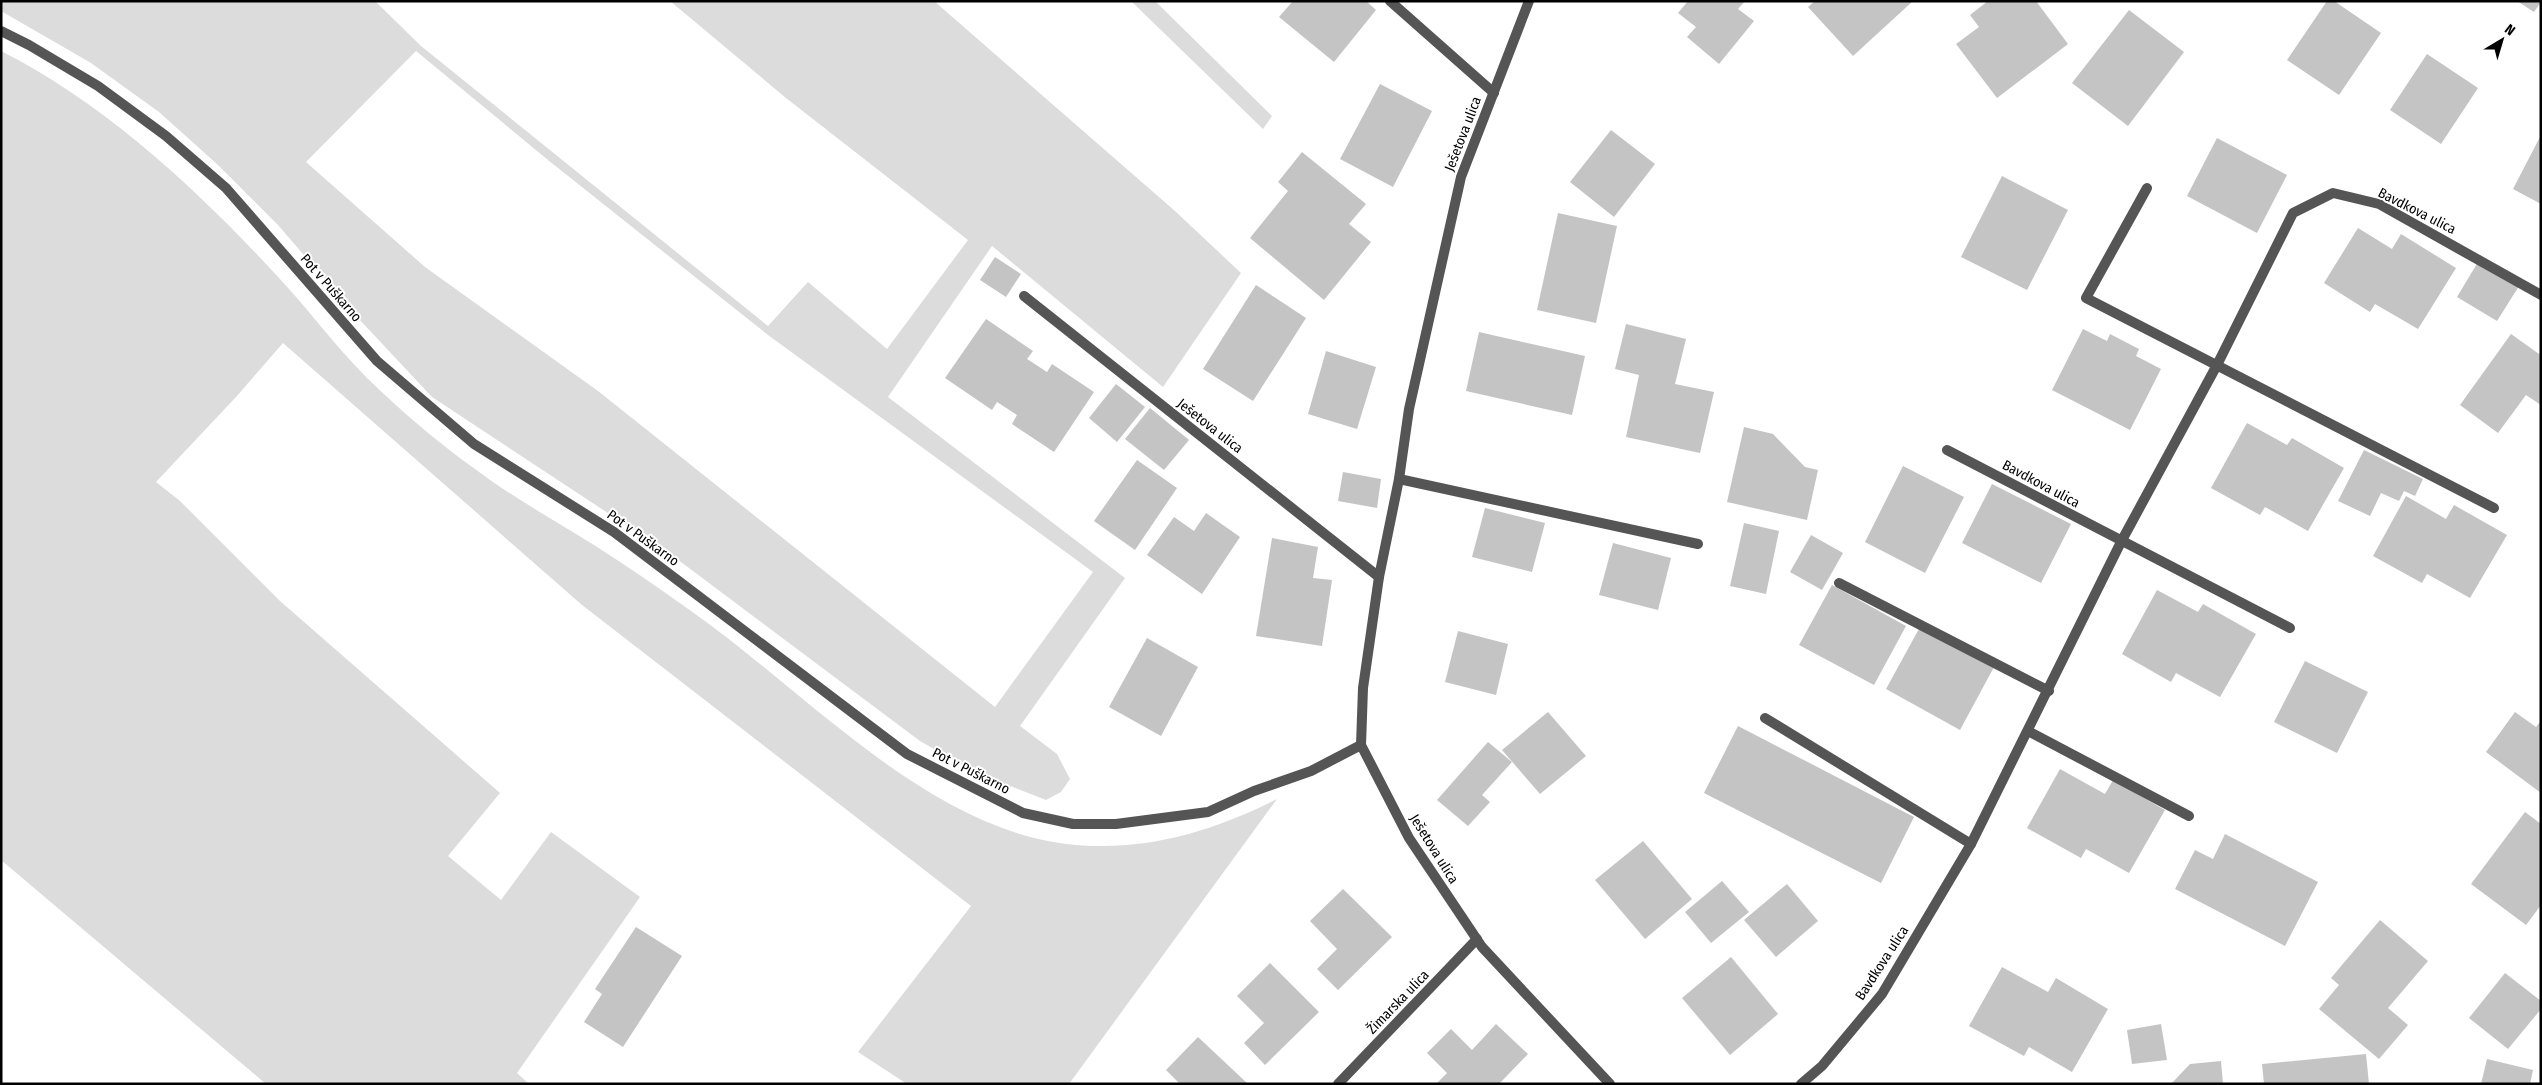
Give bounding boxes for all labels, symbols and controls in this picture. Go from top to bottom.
north arrow [2477,15,2527,65]
text: N [2501,21,2518,39]
street label: Ješetova ulica [1441,94,1485,174]
street label: Bavdkova ulica [2375,184,2459,238]
street label: Pot v Puškarno [297,250,365,326]
street label: Ješetova ulica [1174,395,1246,457]
street label: Bavdkova ulica [1999,457,2083,512]
street label: Pot v Puškarno [604,506,682,570]
street label: Pot v Puškarno [929,744,1013,798]
street label: Ješetova ulica [1406,811,1462,887]
street label: Bavdkova ulica [1852,923,1912,1003]
street label: Žimarska ulica [1363,966,1433,1037]

